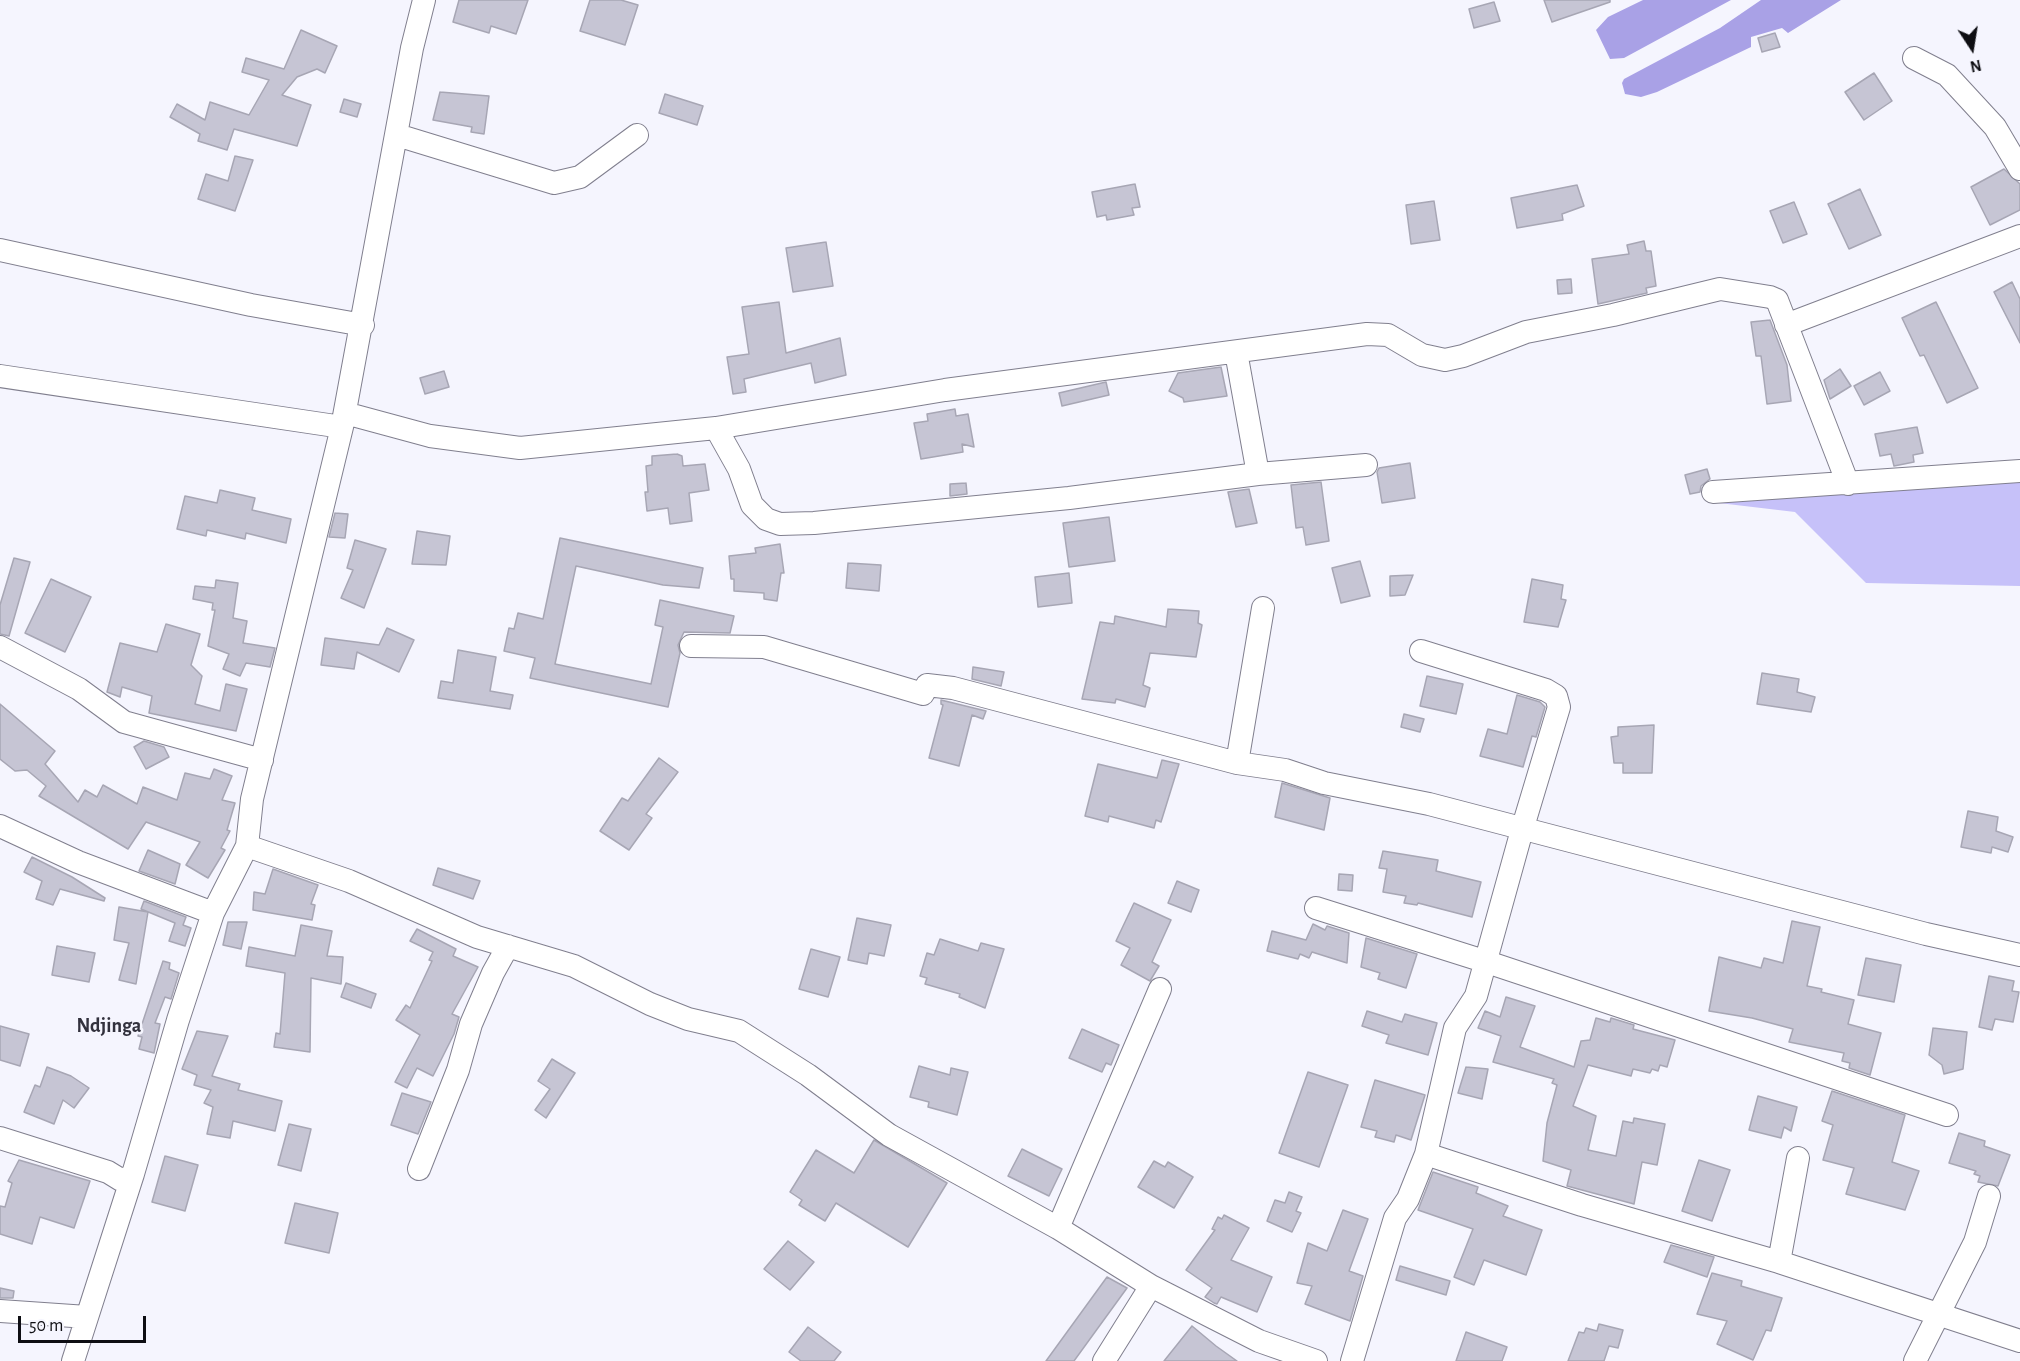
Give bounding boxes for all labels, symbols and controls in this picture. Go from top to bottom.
north arrow [1942,18,2002,78]
text: N [1969,57,1983,75]
district label: Ndjinga [77,1014,141,1038]
scale bar [21,1304,148,1342]
text: 50 m [29,1317,63,1335]

